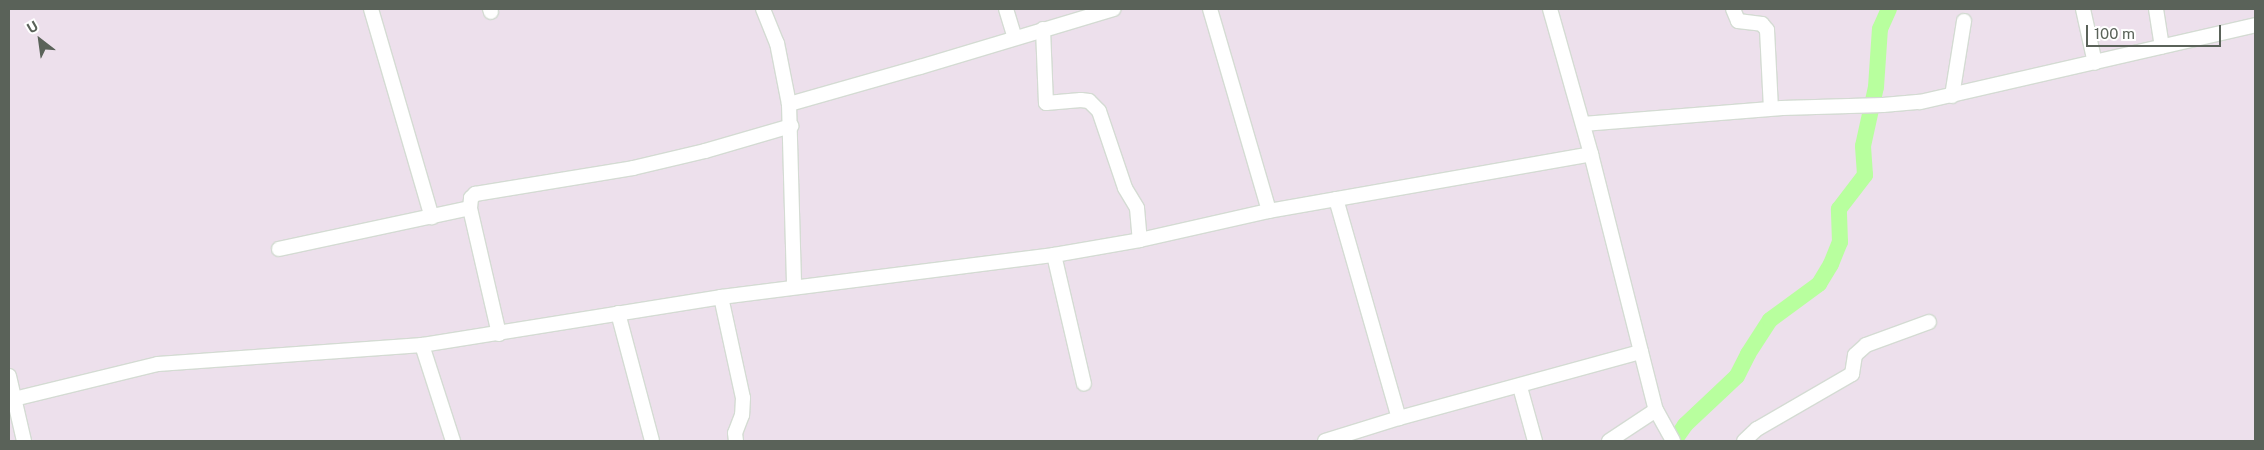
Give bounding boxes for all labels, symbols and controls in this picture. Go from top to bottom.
north arrow [15,15,65,65]
scale bar [2089,15,2224,47]
text: U [24,18,41,36]
text: 100 m [2094,25,2135,42]

